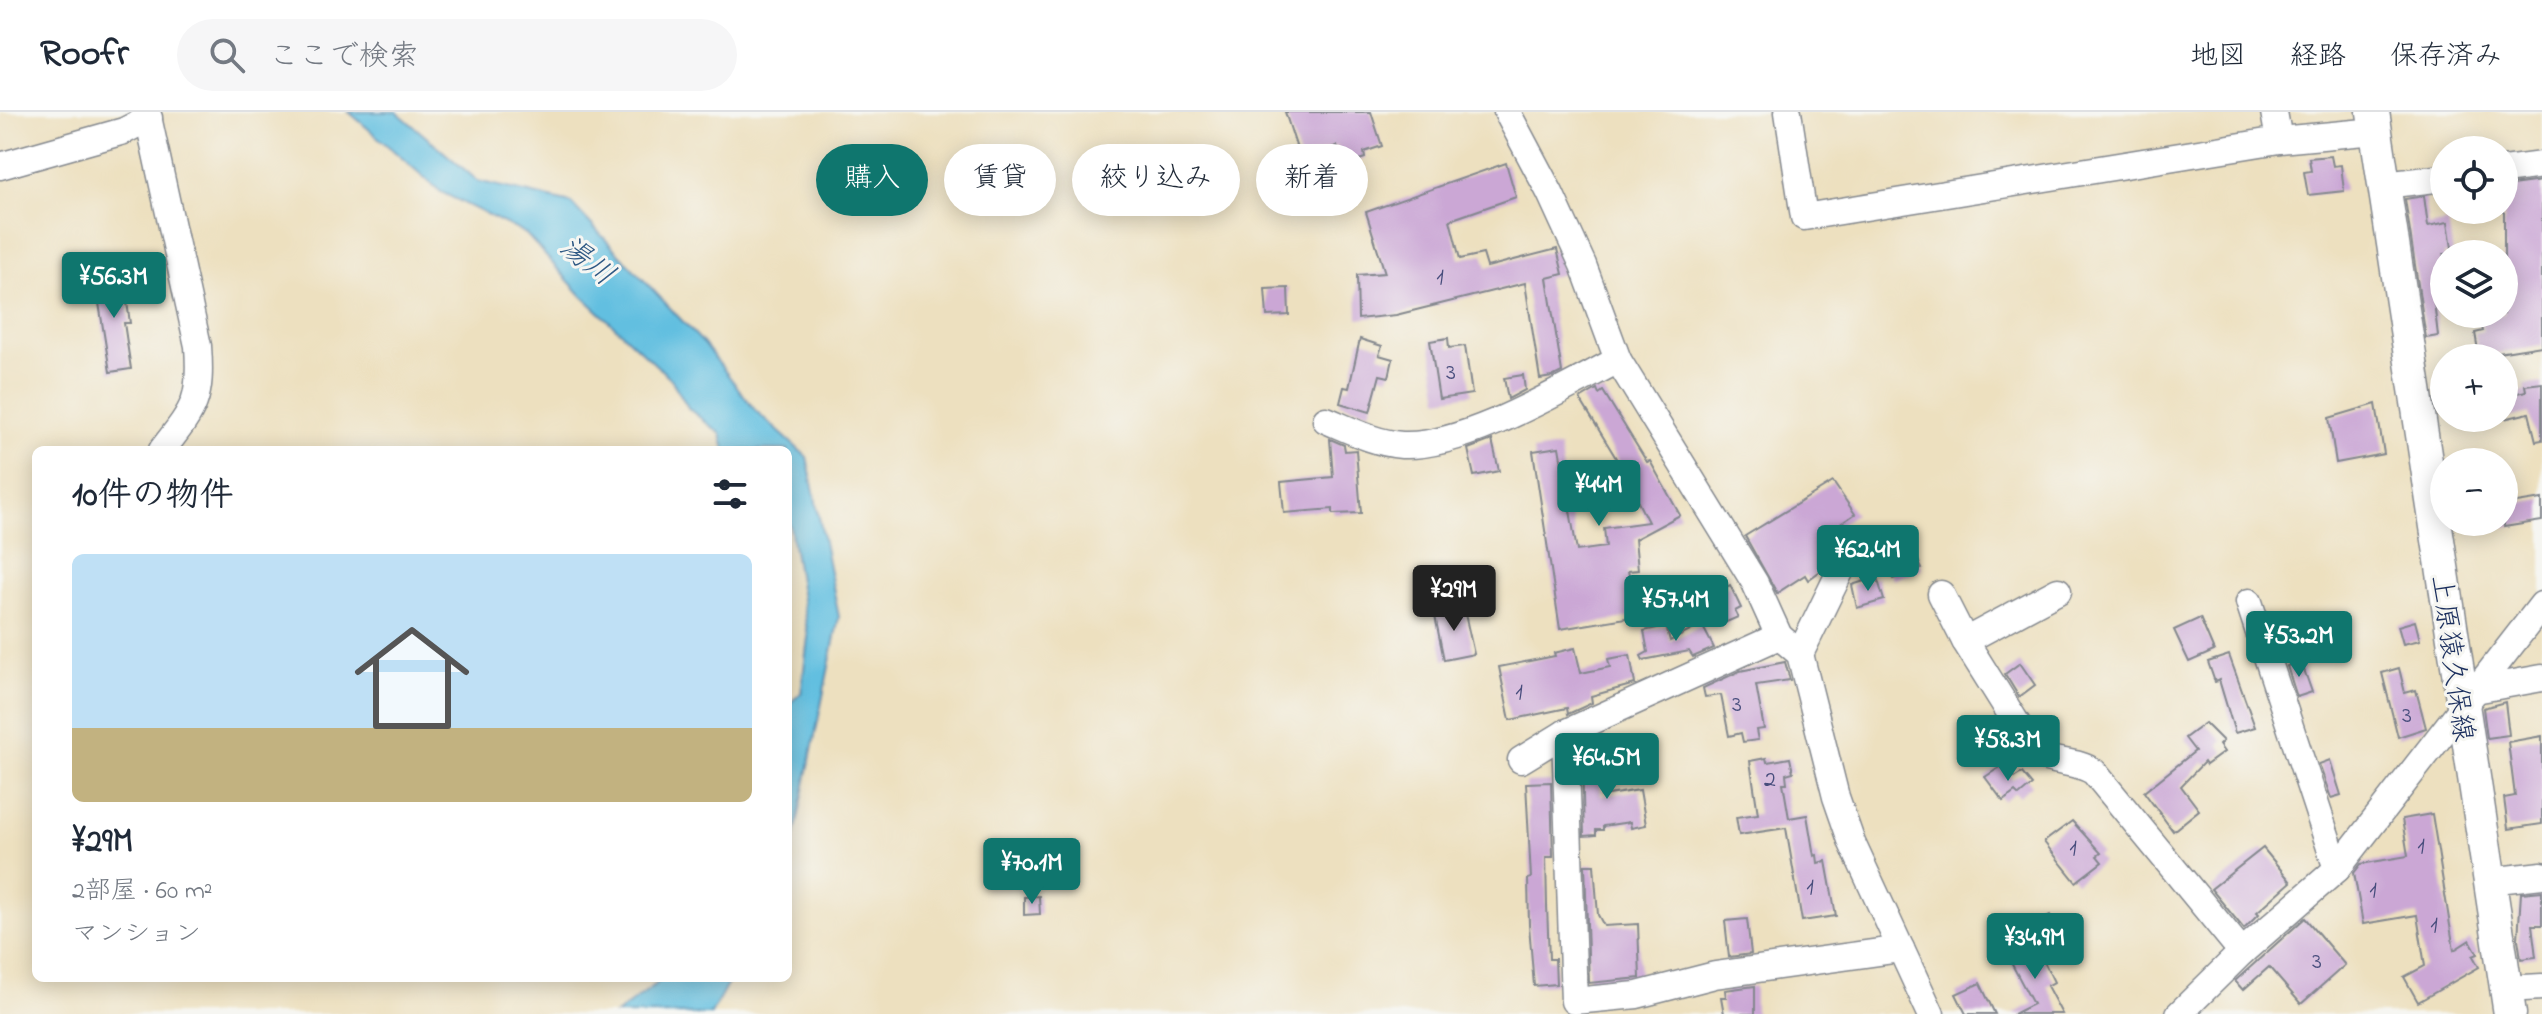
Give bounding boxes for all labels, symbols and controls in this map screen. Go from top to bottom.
search box [177,19,737,91]
text: Roofr [40,27,129,83]
icon: search [205,33,249,77]
text: ここで検索 [269,36,419,80]
text: 地図 [2190,37,2246,78]
text: 経路 [2290,37,2346,78]
text: 保存済み [2390,37,2502,78]
map controls [2430,136,2518,536]
button: locate [2430,136,2518,224]
chip: 購入 [816,144,928,216]
chip: 賃貸 [944,144,1056,216]
chip: 絞り込み [1072,144,1240,216]
chip: 新着 [1256,144,1368,216]
water label: 湯川 [549,227,623,298]
button: layers [2430,240,2518,328]
pin: ¥56.3M [49,252,179,320]
text: ¥56.3M [80,259,148,297]
house number: 1 [1436,261,1444,296]
button: + [2430,344,2518,432]
house number: 3 [1446,356,1456,391]
button: − [2430,448,2518,536]
pin: ¥44M [1552,460,1646,528]
text: ¥44M [1575,467,1623,505]
text: 10件の物件 [72,472,234,522]
icon: filters [708,472,752,516]
pin: ¥62.4M [1803,525,1933,593]
text: ¥62.4M [1835,532,1901,570]
pin: ¥29M [1407,565,1501,633]
text: ¥29M [1431,572,1477,610]
street label: 上原猿久保線 [2419,572,2483,745]
pin: ¥57.4M [1611,575,1741,643]
text: ¥57.4M [1642,582,1710,620]
icon: home [340,606,484,750]
pin: ¥53.2M [2234,611,2364,679]
text: ¥53.2M [2264,618,2334,656]
house number: 1 [1515,676,1523,711]
house number: 3 [1732,688,1742,723]
house number: 3 [2402,699,2412,734]
pin: ¥58.3M [1943,715,2073,783]
text: ¥58.3M [1975,722,2041,760]
pin: ¥64.5M [1542,733,1672,801]
text: ¥64.5M [1573,740,1641,778]
house number: 2 [1764,763,1776,798]
text: ¥29M [72,818,133,868]
house number: 1 [2417,830,2425,865]
house number: 1 [2069,832,2077,867]
pin: ¥70.1M [967,838,1097,906]
text: ¥70.1M [1001,845,1063,883]
house number: 1 [1806,871,1814,906]
text: 2部屋 · 60 m² [72,873,213,911]
house number: 1 [2369,874,2377,909]
house number: 1 [2430,909,2438,944]
pin: ¥34.9M [1970,913,2100,981]
text: マンション [72,916,201,954]
text: ¥34.9M [2005,920,2065,958]
house number: 3 [2312,945,2322,980]

